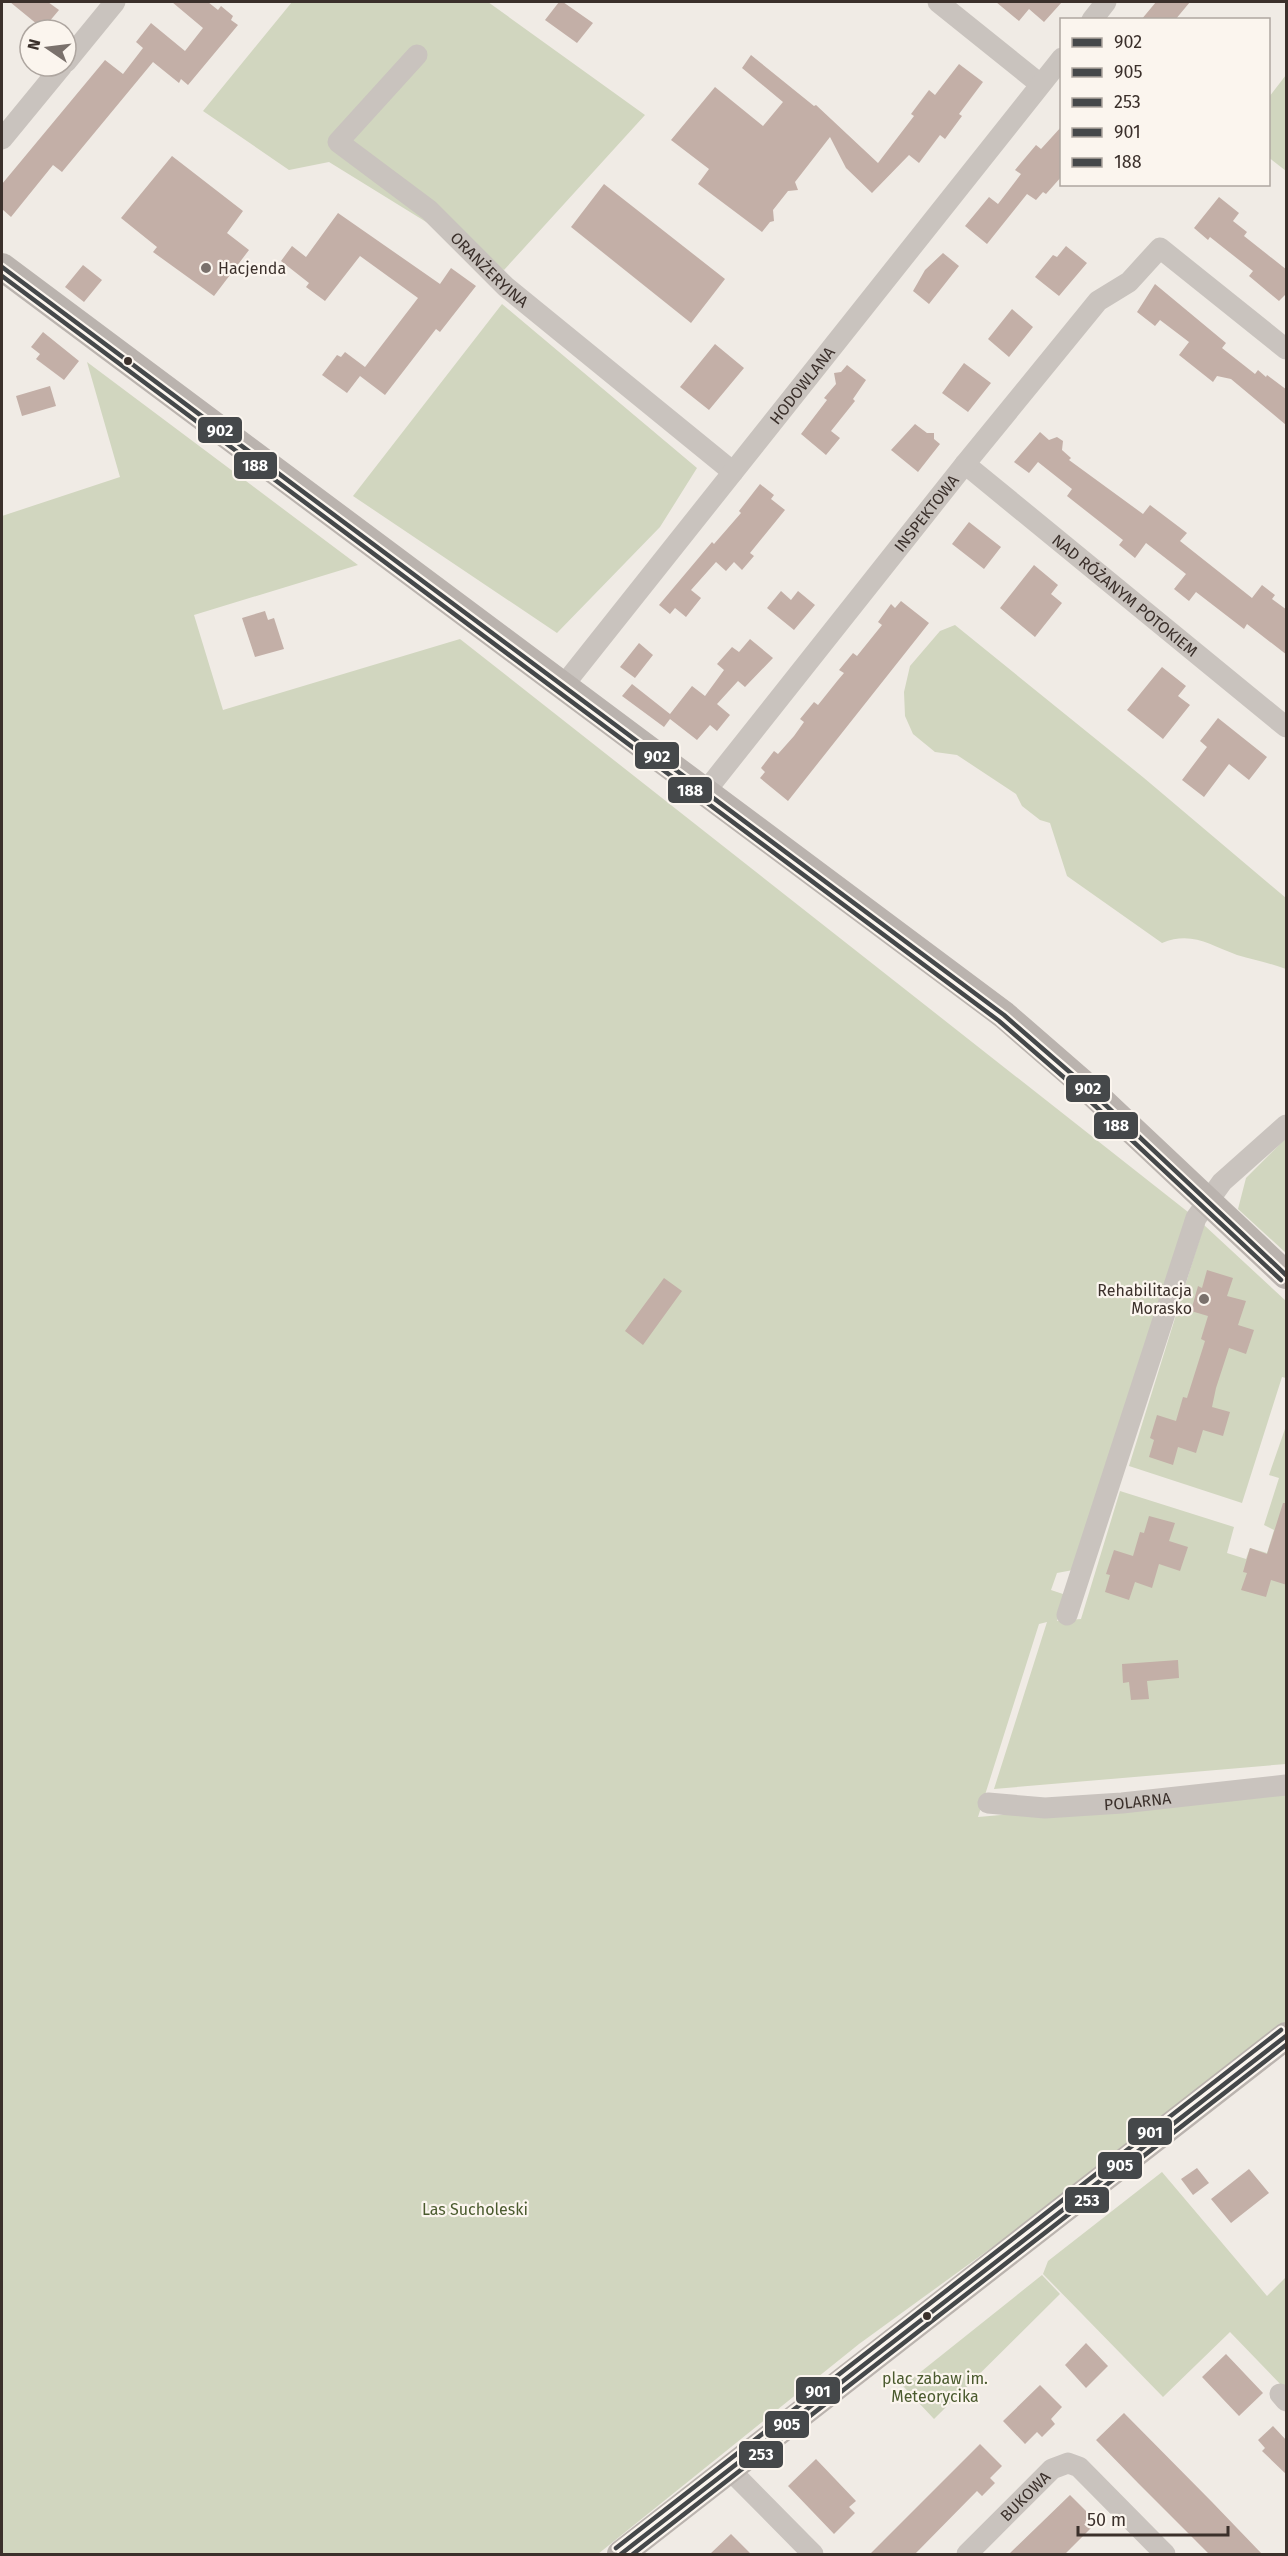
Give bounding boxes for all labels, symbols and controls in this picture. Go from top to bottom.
north arrow [18,18,78,78]
legend [1060,18,1270,186]
text: 902 [1114,31,1142,53]
text: N [23,37,44,52]
text: 905 [1114,61,1143,83]
text: 253 [1114,91,1141,113]
text: 901 [1114,121,1141,143]
text: 188 [1114,151,1142,173]
street label: ORANŻERYJNA [447,228,533,312]
place label: Hacjenda [218,259,286,278]
marker: Hacjenda [199,261,213,275]
street label: HODOWLANA [765,342,839,428]
unlabelled marker [122,355,134,367]
line badge: 902 [197,416,243,444]
text: 902 [207,421,233,440]
line badge: 188 [233,451,278,480]
text: 188 [242,456,268,475]
street label: INSPEKTOWA [890,470,963,555]
street label: NAD RÓŻANYM POTOKIEM [1049,530,1202,660]
line badge: 902 [634,741,680,770]
text: 902 [644,747,670,766]
line badge: 188 [667,776,713,804]
text: 188 [677,781,703,800]
line badge: 902 [1065,1074,1111,1103]
text: 902 [1075,1079,1101,1098]
line badge: 188 [1093,1111,1139,1140]
text: 188 [1103,1116,1129,1135]
place label: Rehabilitacja Morasko [1097,1281,1192,1318]
marker: Rehabilitacja Morasko [1197,1292,1211,1306]
street label: POLARNA [1103,1788,1173,1814]
line badge: 901 [1127,2117,1173,2146]
text: 901 [1137,2123,1163,2142]
line badge: 905 [1097,2151,1143,2180]
text: 905 [1107,2156,1134,2175]
line badge: 253 [1064,2186,1110,2214]
text: 253 [1074,2191,1100,2210]
park label: Las Sucholeski [422,2200,528,2219]
unlabelled marker [921,2310,933,2322]
park label: plac zabaw im. Meteorycika [882,2369,988,2406]
line badge: 901 [795,2376,841,2405]
text: 901 [805,2382,831,2401]
line badge: 905 [764,2410,810,2439]
text: 905 [774,2415,801,2434]
line badge: 253 [738,2440,784,2469]
text: 253 [748,2445,774,2464]
street label: BUKOWA [996,2466,1055,2525]
scale bar [1078,2499,1228,2537]
text: 50 m [1087,2509,1126,2531]

